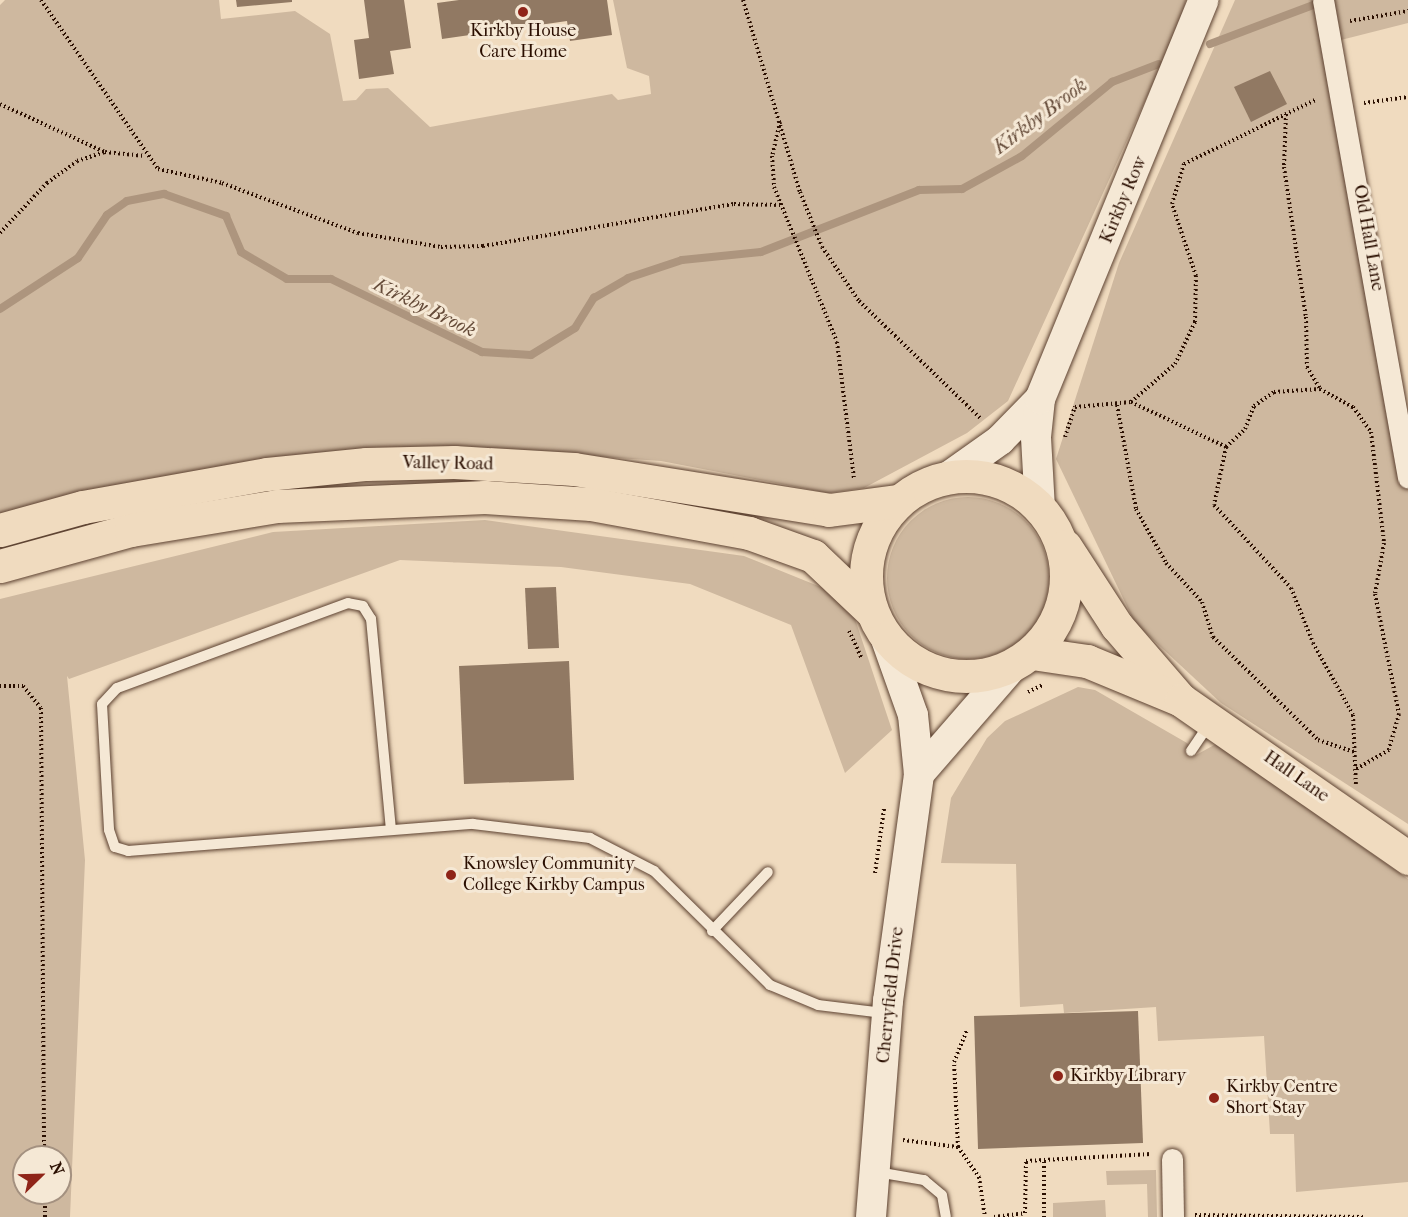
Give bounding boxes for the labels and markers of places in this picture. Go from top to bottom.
marker: Kirkby House Care Home [516,5,530,19]
place label: Kirkby House Care Home [470,21,576,63]
place label: Knowsley Community College Kirkby Campus [463,854,645,896]
marker: Knowsley Community College Kirkby Campus [444,868,458,882]
place label: Kirkby Library [1070,1065,1186,1087]
marker: Kirkby Library [1051,1069,1065,1083]
place label: Kirkby Centre Short Stay [1226,1077,1338,1120]
marker: Kirkby Centre Short Stay [1207,1091,1221,1105]

